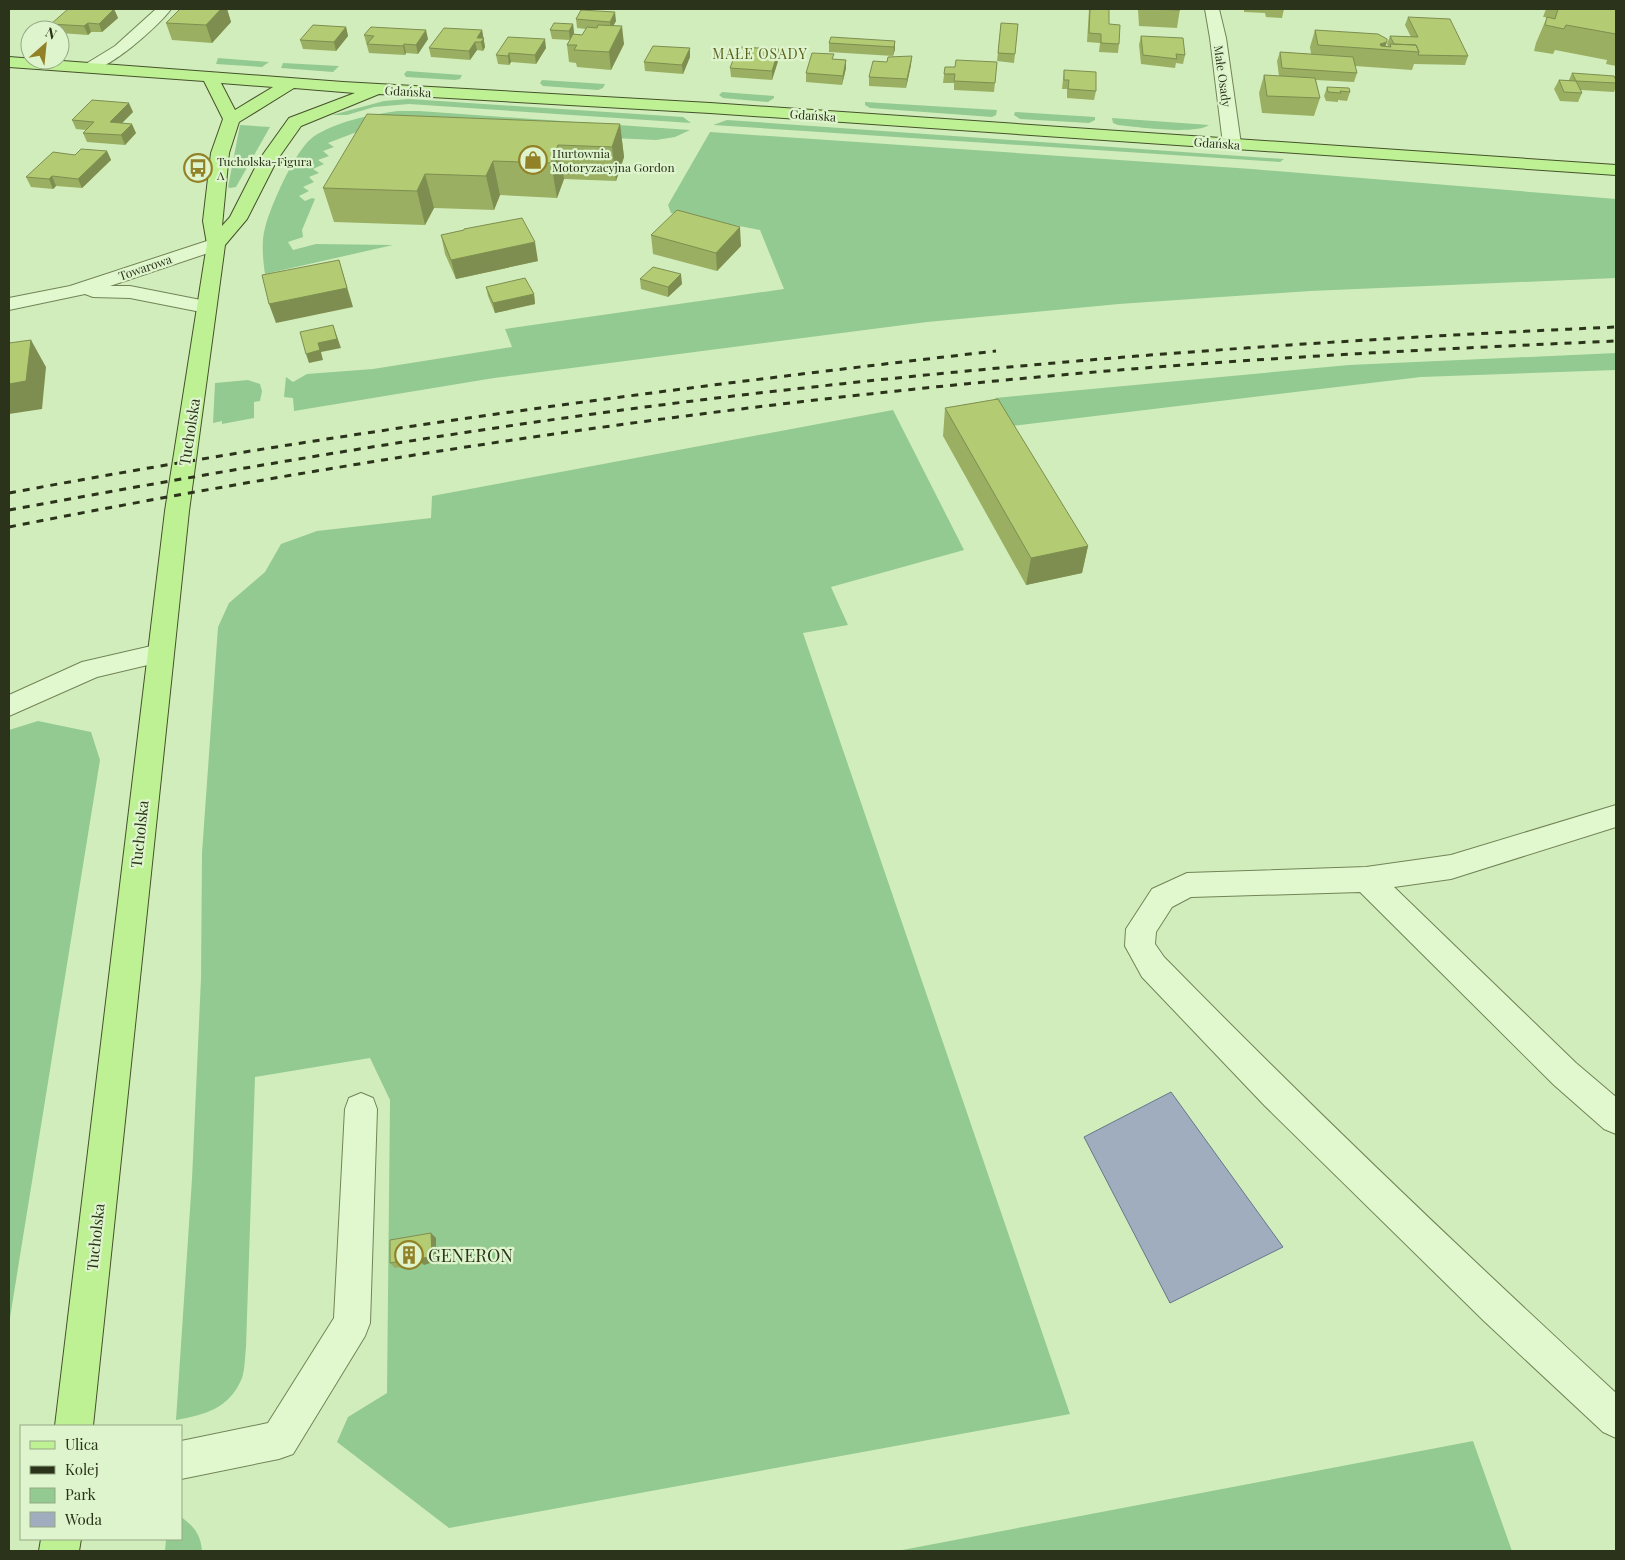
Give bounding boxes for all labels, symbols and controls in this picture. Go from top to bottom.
north arrow [20,20,70,70]
text: N [42,22,60,44]
district label: MAŁE OSADY [712,44,808,63]
street label: Małe Osady [1211,44,1235,108]
street label: Gdańska [384,82,432,100]
street label: Gdańska [789,105,837,125]
street label: Gdańska [1193,133,1241,153]
shop icon: Hurtownia Motoryzacyjna Gordon [518,145,548,175]
place label: Hurtownia Motoryzacyjna Gordon [552,145,675,175]
bus stop icon: Tucholska-Figura A [183,153,213,183]
place label: Tucholska-Figura A [216,153,312,183]
street label: Towarowa [116,250,174,284]
street label: Tucholska [174,396,204,467]
street label: Tucholska [126,799,153,869]
street label: Tucholska [82,1202,109,1272]
building icon: GENERON [394,1240,424,1270]
place label: GENERON [428,1243,513,1267]
legend [20,1425,182,1540]
text: Ulica [65,1434,99,1454]
text: Kolej [65,1459,99,1479]
text: Park [65,1484,97,1504]
text: Woda [64,1509,102,1529]

